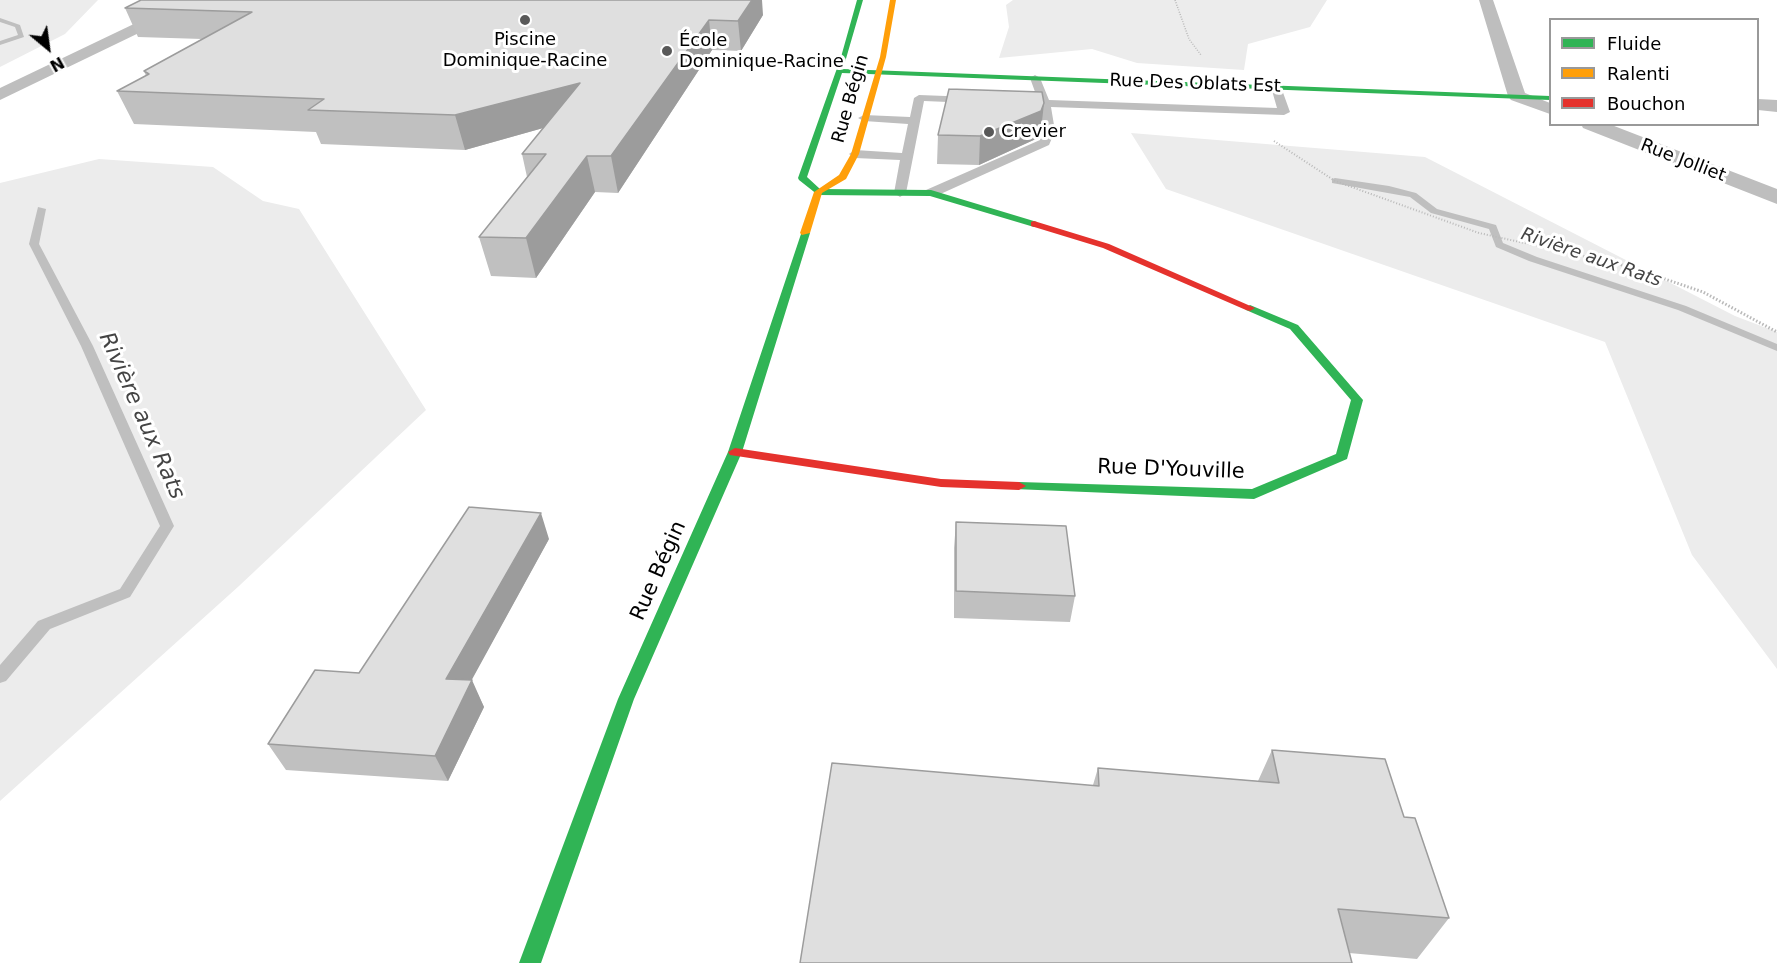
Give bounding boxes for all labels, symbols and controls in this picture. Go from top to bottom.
marker: Piscine Dominique-Racine [518,13,532,27]
north arrow [18,18,78,78]
legend [1549,18,1759,126]
place label: Piscine Dominique-Racine [443,29,607,72]
place label: École Dominique-Racine [679,30,844,72]
text: Fluide [1607,33,1661,54]
marker: École Dominique-Racine [660,44,674,58]
street label: Rue Bégin [828,52,874,146]
text: N [47,53,67,76]
text: Ralenti [1607,63,1670,84]
street label: Rue Des Oblats Est [1109,70,1281,98]
text: Bouchon [1607,93,1686,114]
place label: Crevier [1001,121,1066,143]
marker: Crevier [982,125,996,139]
street label: Rue Jolliet [1637,135,1729,187]
water label: Rivière aux Rats [1518,224,1664,292]
water label: Rivière aux Rats [92,328,190,504]
street label: Rue D'Youville [1097,455,1245,485]
street label: Rue Bégin [626,517,692,625]

